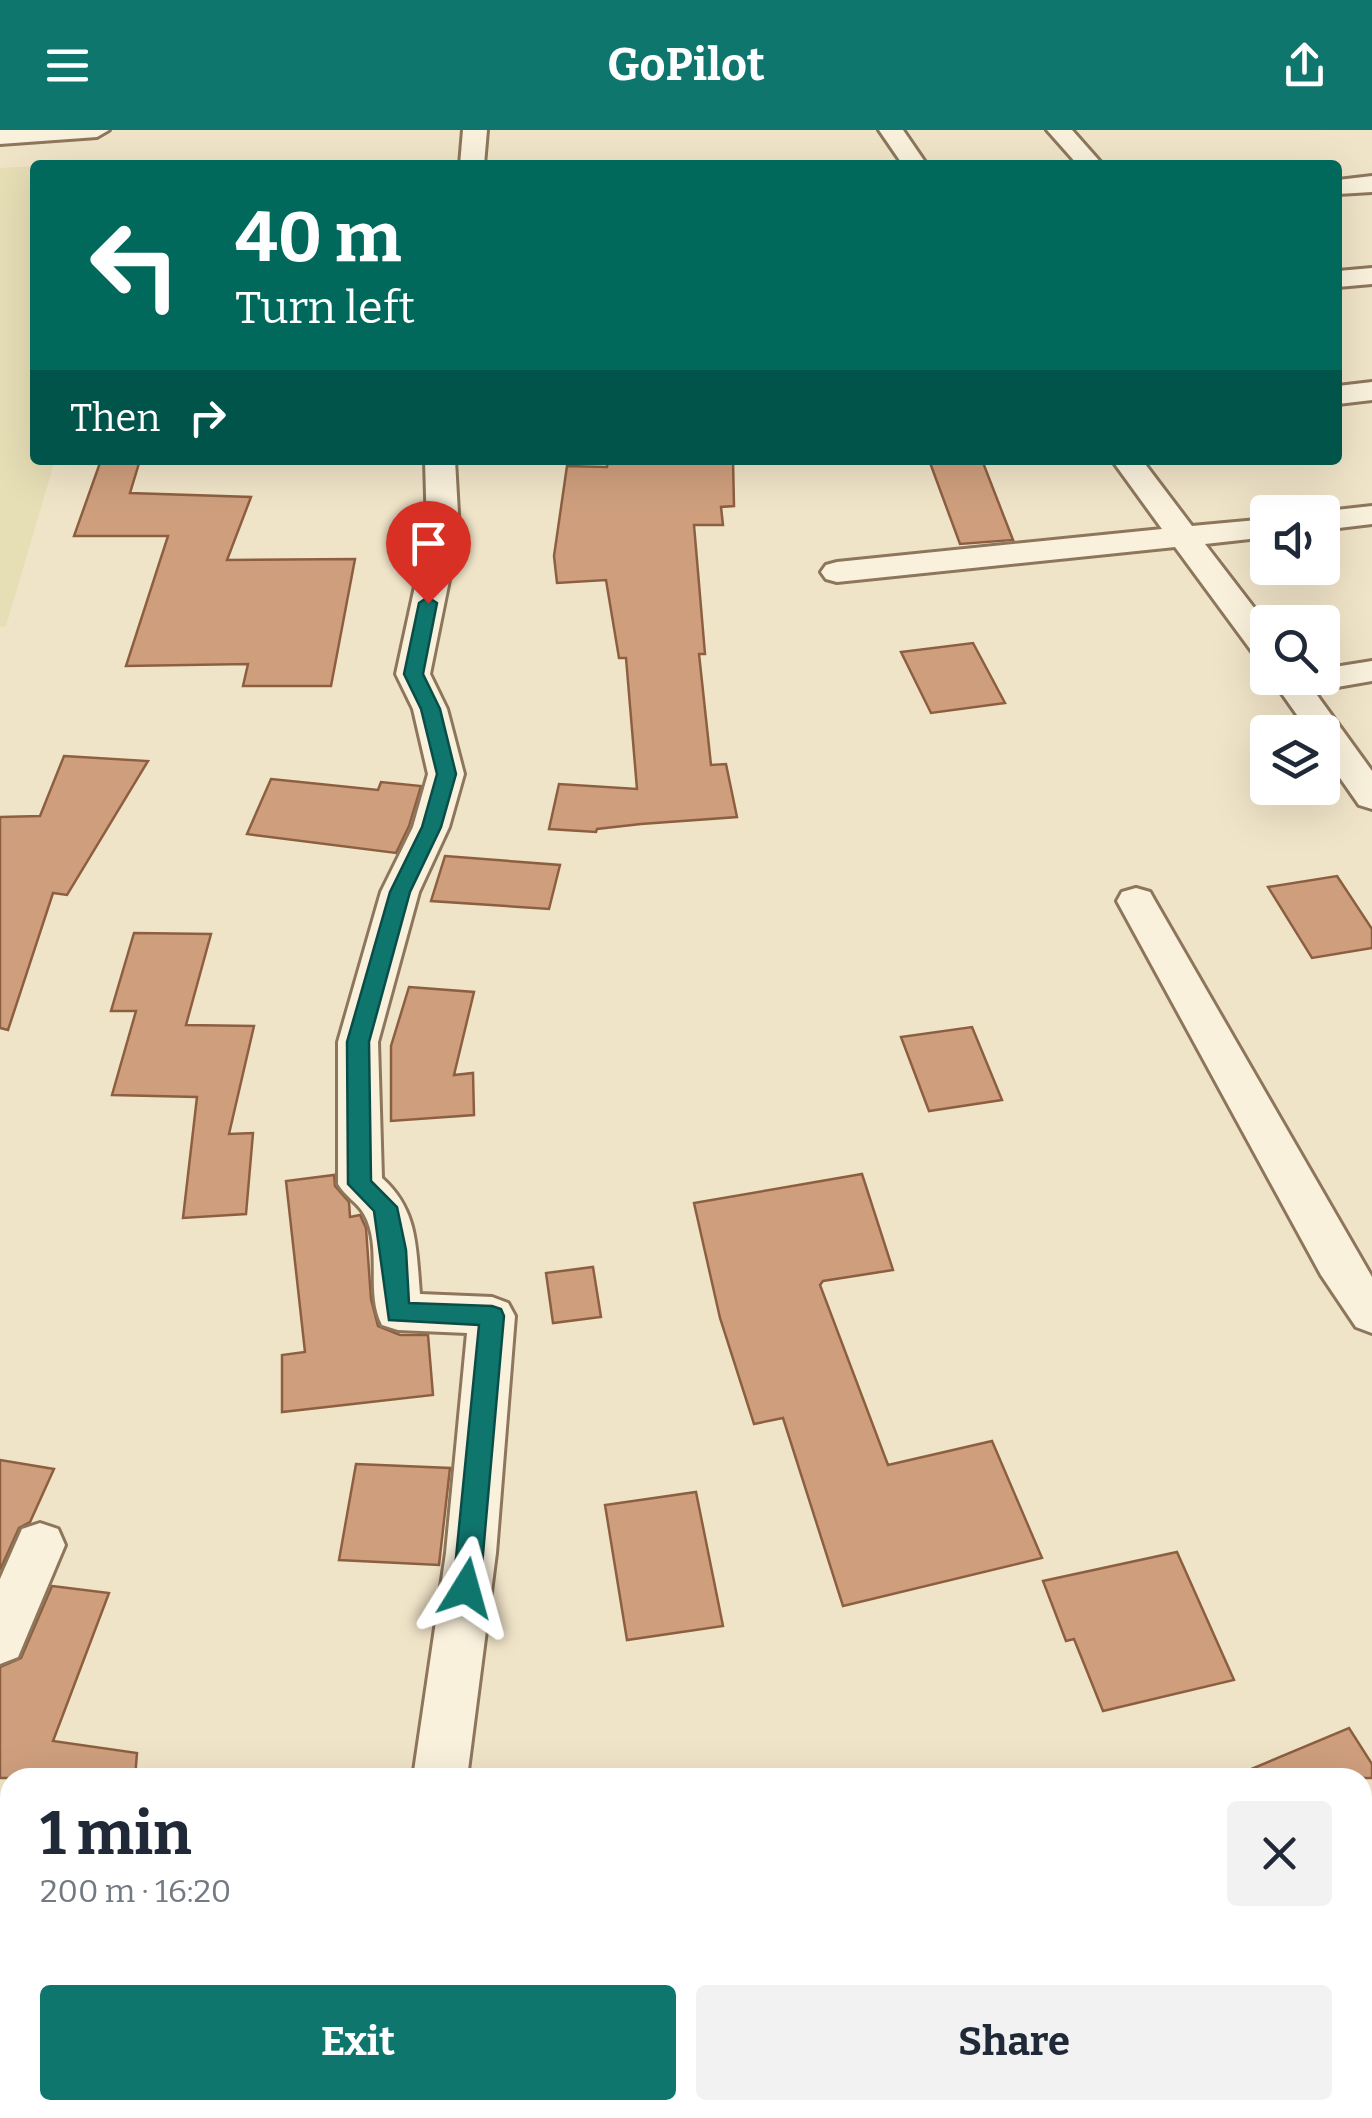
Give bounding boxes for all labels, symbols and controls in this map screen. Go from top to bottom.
icon: menu [40,38,95,93]
text: GoPilot [607,38,765,92]
icon: share [1277,38,1332,93]
text: 40 m [235,196,401,280]
icon: left [70,200,200,330]
text: Turn left [235,281,415,335]
icon: right [180,390,235,445]
text: Then [70,395,160,441]
map controls [1250,495,1340,805]
button: sound [1250,495,1340,585]
pin [386,501,471,604]
icon: arrive [401,516,456,571]
button: search [1250,605,1340,695]
button: layers [1250,715,1340,805]
position arrow [414,1536,518,1640]
text: 1 min [40,1798,192,1870]
button: close [1227,1801,1332,1906]
text: 200 m · 16:20 [40,1872,231,1910]
button: Exit [40,1985,676,2100]
button: Share [696,1985,1332,2100]

